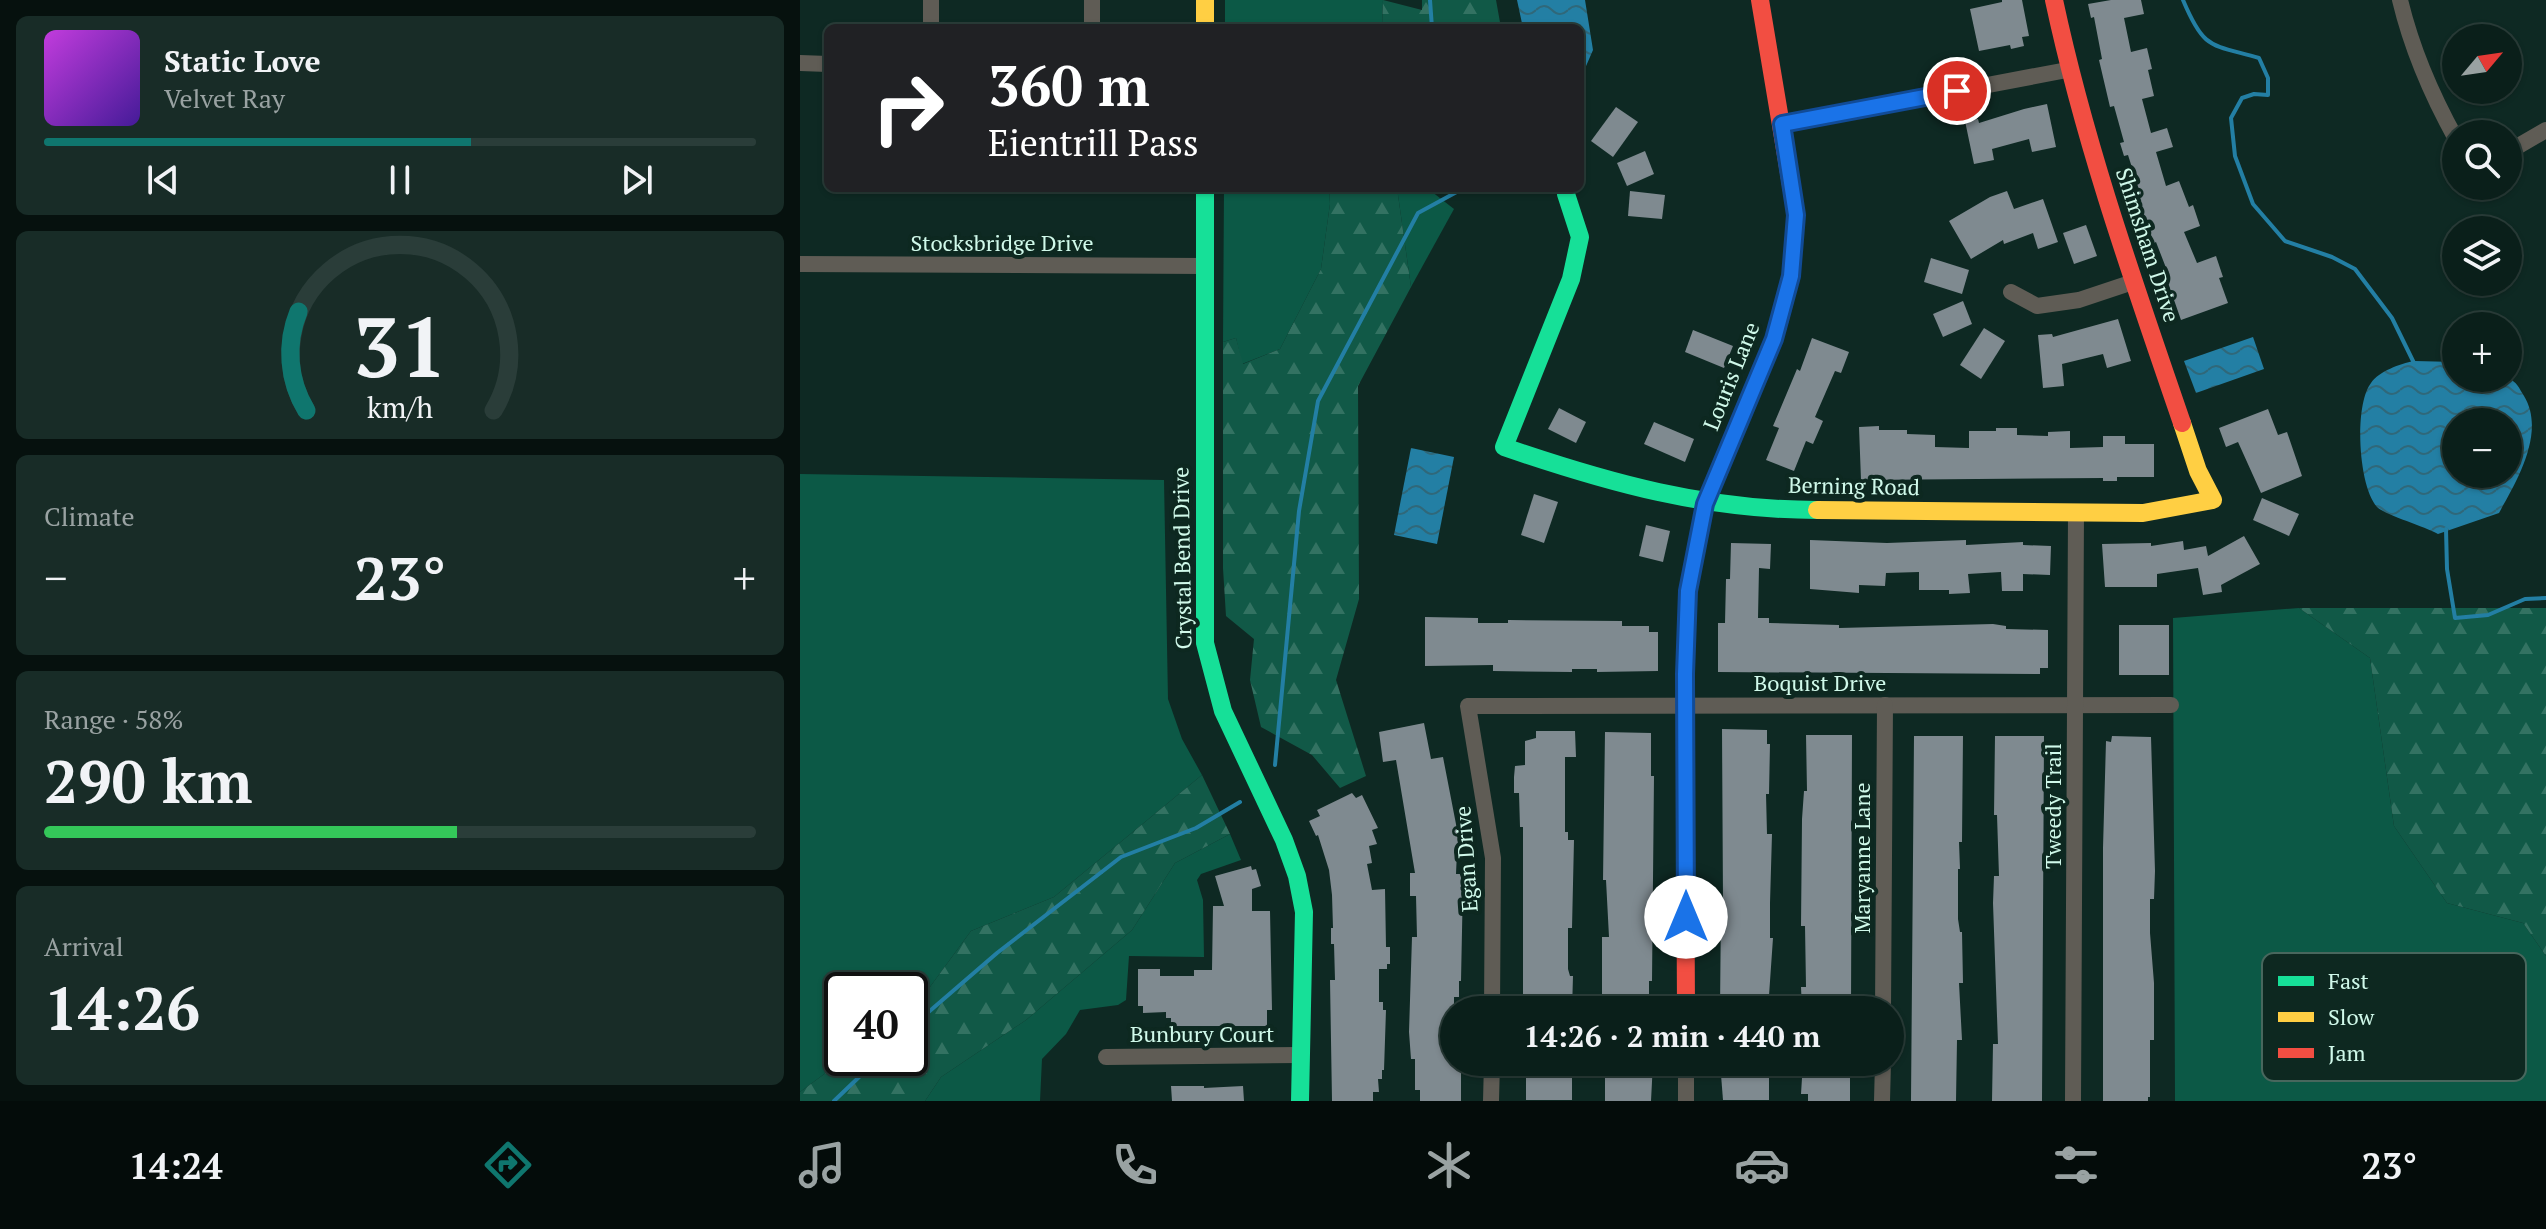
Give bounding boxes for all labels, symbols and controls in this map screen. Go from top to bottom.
north arrow [2442,24,2522,104]
map controls [2442,24,2522,488]
text: Static Love [164,41,321,81]
text: 360 m [988,48,1150,122]
icon: right [856,56,960,160]
pin [1923,57,1991,125]
icon: arrive [1935,69,1979,113]
text: Velvet Ray [164,81,285,115]
text: Eientrill Pass [988,119,1199,166]
button: search [2442,120,2522,200]
icon: previous [141,158,185,202]
icon: pause [378,158,422,202]
icon: next [615,158,659,202]
street label: Shimsham Drive [2110,164,2187,326]
button: layers [2442,216,2522,296]
street label: Stocksbridge Drive [911,228,1093,257]
text: 31 [353,291,447,401]
button: + [2442,312,2522,392]
street label: Louris Lane [1696,317,1765,434]
text: km/h [367,388,433,426]
button: − [2442,408,2522,488]
street label: Crystal Bend Drive [1165,466,1198,650]
street label: Berning Road [1788,470,1920,501]
text: Climate [44,499,135,533]
text: 23° [354,538,446,617]
text: − [44,548,67,607]
text: + [733,548,756,607]
street label: Boquist Drive [1754,668,1886,697]
text: Range · 58% [44,702,183,736]
text: 290 km [44,741,252,820]
street label: Tweedy Trail [2038,743,2067,869]
street label: Maryanne Lane [1847,782,1876,934]
street label: Egan Drive [1447,805,1484,913]
position arrow [1644,875,1728,959]
text: Arrival [44,929,124,963]
legend [2262,953,2526,1081]
text: Fast [2328,966,2369,995]
text: 14:26 [44,968,200,1047]
speed limit sign: 40 [824,972,928,1076]
text: Slow [2328,1002,2375,1031]
text: 14:26 · 2 min · 440 m [1524,1016,1820,1056]
street label: Bunbury Court [1130,1019,1274,1048]
text: Jam [2328,1038,2366,1067]
icon: directions [480,1137,536,1193]
icon: music [794,1137,850,1193]
icon: phone [1107,1137,1163,1193]
icon: climate [1421,1137,1477,1193]
icon: car [1734,1137,1790,1193]
icon: filters [2048,1137,2104,1193]
text: 14:24 [129,1142,223,1189]
text: 23° [2362,1142,2417,1189]

